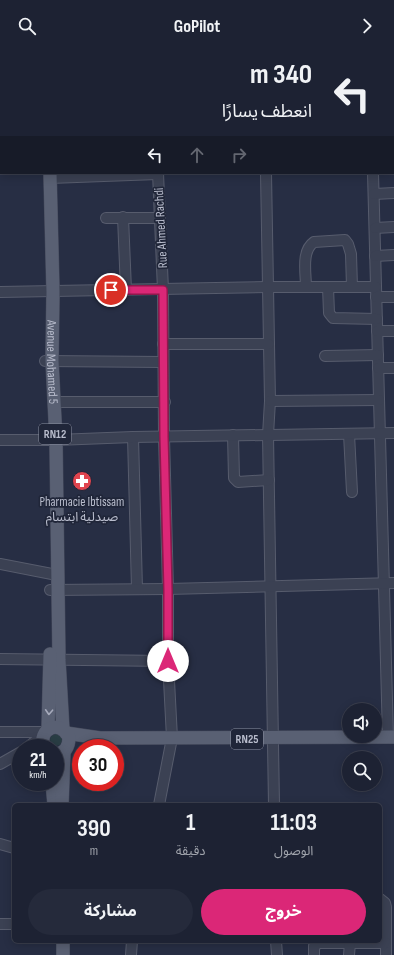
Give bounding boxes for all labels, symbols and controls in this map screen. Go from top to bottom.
icon: search [16,15,38,37]
icon: forward [356,15,378,37]
text: GoPilot [174,16,220,37]
text: 340 m [250,58,312,91]
icon: left [326,68,378,120]
text: انعطف يسارًا [222,101,312,122]
icon: left [144,144,166,166]
icon: ahead [186,144,208,166]
icon: right [228,144,250,166]
street label: Rue Ahmed Rachdi [151,187,171,269]
pin [94,273,128,307]
icon: arrive [100,279,122,301]
street label: Avenue Mohamed 5 [43,319,61,404]
road number: RN12 [39,424,71,444]
pharmacy icon: Pharmacie Ibtissam صيدلية ابتسام [71,470,93,492]
place label: Pharmacie Ibtissam صيدلية ابتسام [40,494,124,526]
position arrow [147,640,189,682]
map controls [342,703,382,791]
button: sound [342,703,382,743]
one-way arrow [45,709,53,715]
road number: RN25 [231,729,263,749]
speed limit sign: 30 [72,739,124,791]
text: 21 [30,748,46,772]
button: search [342,751,382,791]
text: km/h [29,769,47,781]
text: 1 [186,808,195,837]
text: 11:03 [271,808,317,837]
text: 390 [77,814,111,843]
text: m [90,843,98,859]
text: دقيقة [176,843,205,859]
text: الوصول [274,843,313,859]
button: مشاركة [28,889,193,935]
button: خروج [201,889,366,935]

